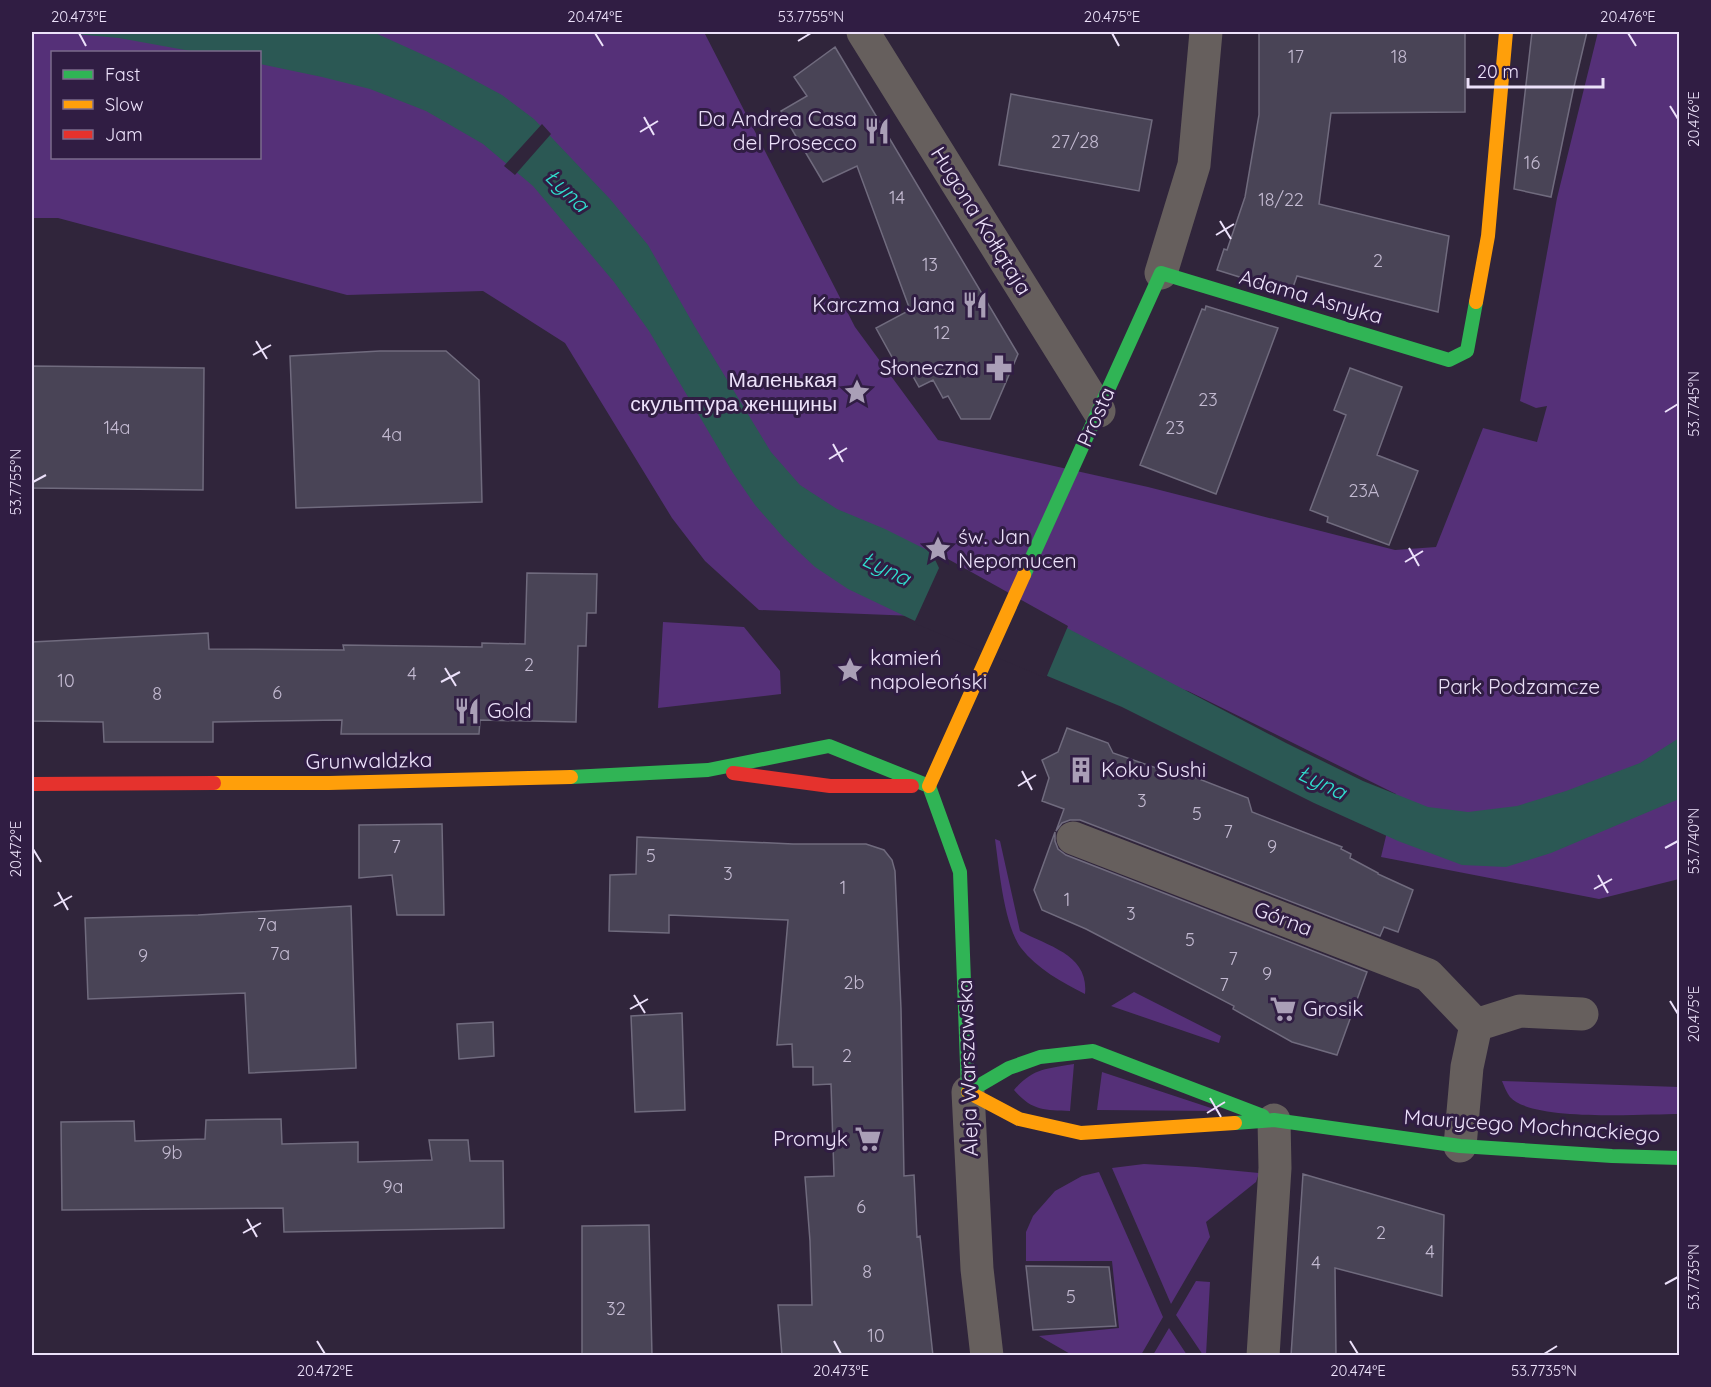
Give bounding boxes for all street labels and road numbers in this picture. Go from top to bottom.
street label: Hugona Kołłątaja [926,142,1038,299]
street label: Adama Asnyka [1237,263,1386,329]
street label: Prosta [1070,383,1120,450]
street label: Grunwaldzka [305,746,433,774]
street label: Górna [1251,895,1316,941]
street label: Aleja Warszawska [951,979,983,1157]
street label: Maurycego Mochnackiego [1403,1103,1661,1147]

